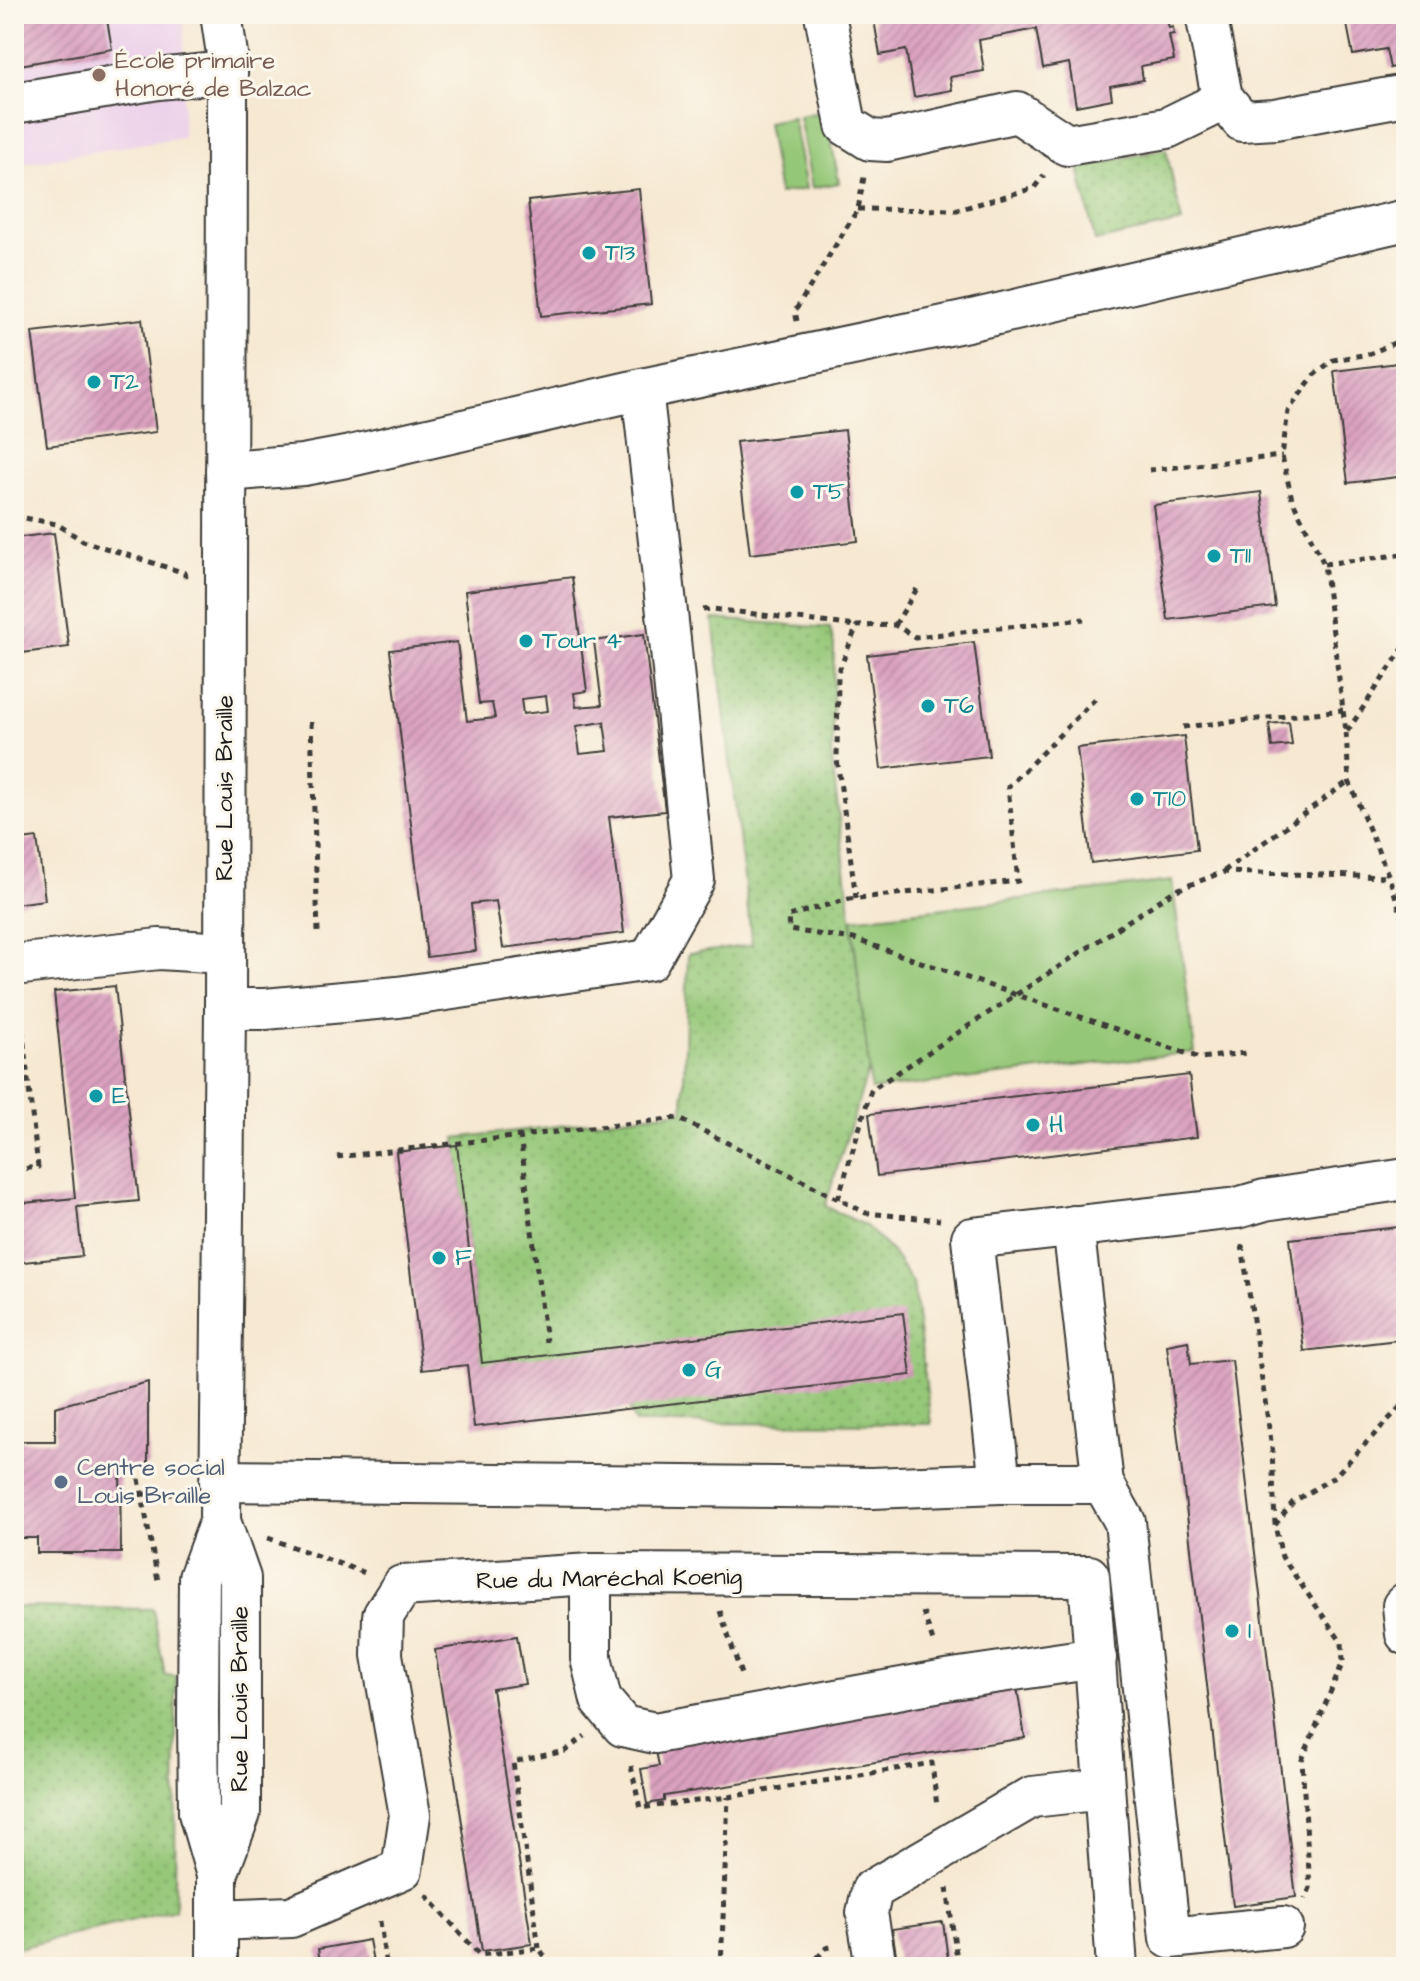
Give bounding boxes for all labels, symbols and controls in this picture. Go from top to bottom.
place label: École primaire Honoré de Balzac [115,44,312,106]
marker: École primaire Honoré de Balzac [90,66,108,84]
place label: T13 [605,236,635,270]
marker: T13 [580,244,598,262]
place label: T2 [110,365,139,399]
marker: T2 [85,373,103,391]
place label: T5 [813,475,845,509]
marker: T5 [788,483,806,501]
place label: T11 [1230,539,1251,573]
marker: T11 [1205,547,1223,565]
place label: Tour 4 [542,624,622,658]
marker: Tour 4 [517,632,535,650]
place label: T6 [944,689,974,723]
street label: Rue Louis Braille [208,695,242,881]
marker: T6 [919,697,937,715]
place label: T10 [1153,782,1186,816]
marker: T10 [1128,790,1146,808]
place label: E [112,1079,126,1113]
marker: E [87,1087,105,1105]
place label: H [1049,1108,1064,1142]
marker: H [1024,1116,1042,1134]
place label: F [455,1241,472,1275]
marker: F [430,1249,448,1267]
place label: G [705,1353,722,1387]
marker: G [680,1361,698,1379]
place label: Centre social Louis Braille [77,1451,225,1513]
marker: Centre social Louis Braille [52,1473,70,1491]
street label: Rue du Maréchal Koenig [476,1560,742,1599]
street label: Rue Louis Braille [223,1606,257,1792]
place label: I [1248,1614,1252,1648]
marker: I [1223,1622,1241,1640]

